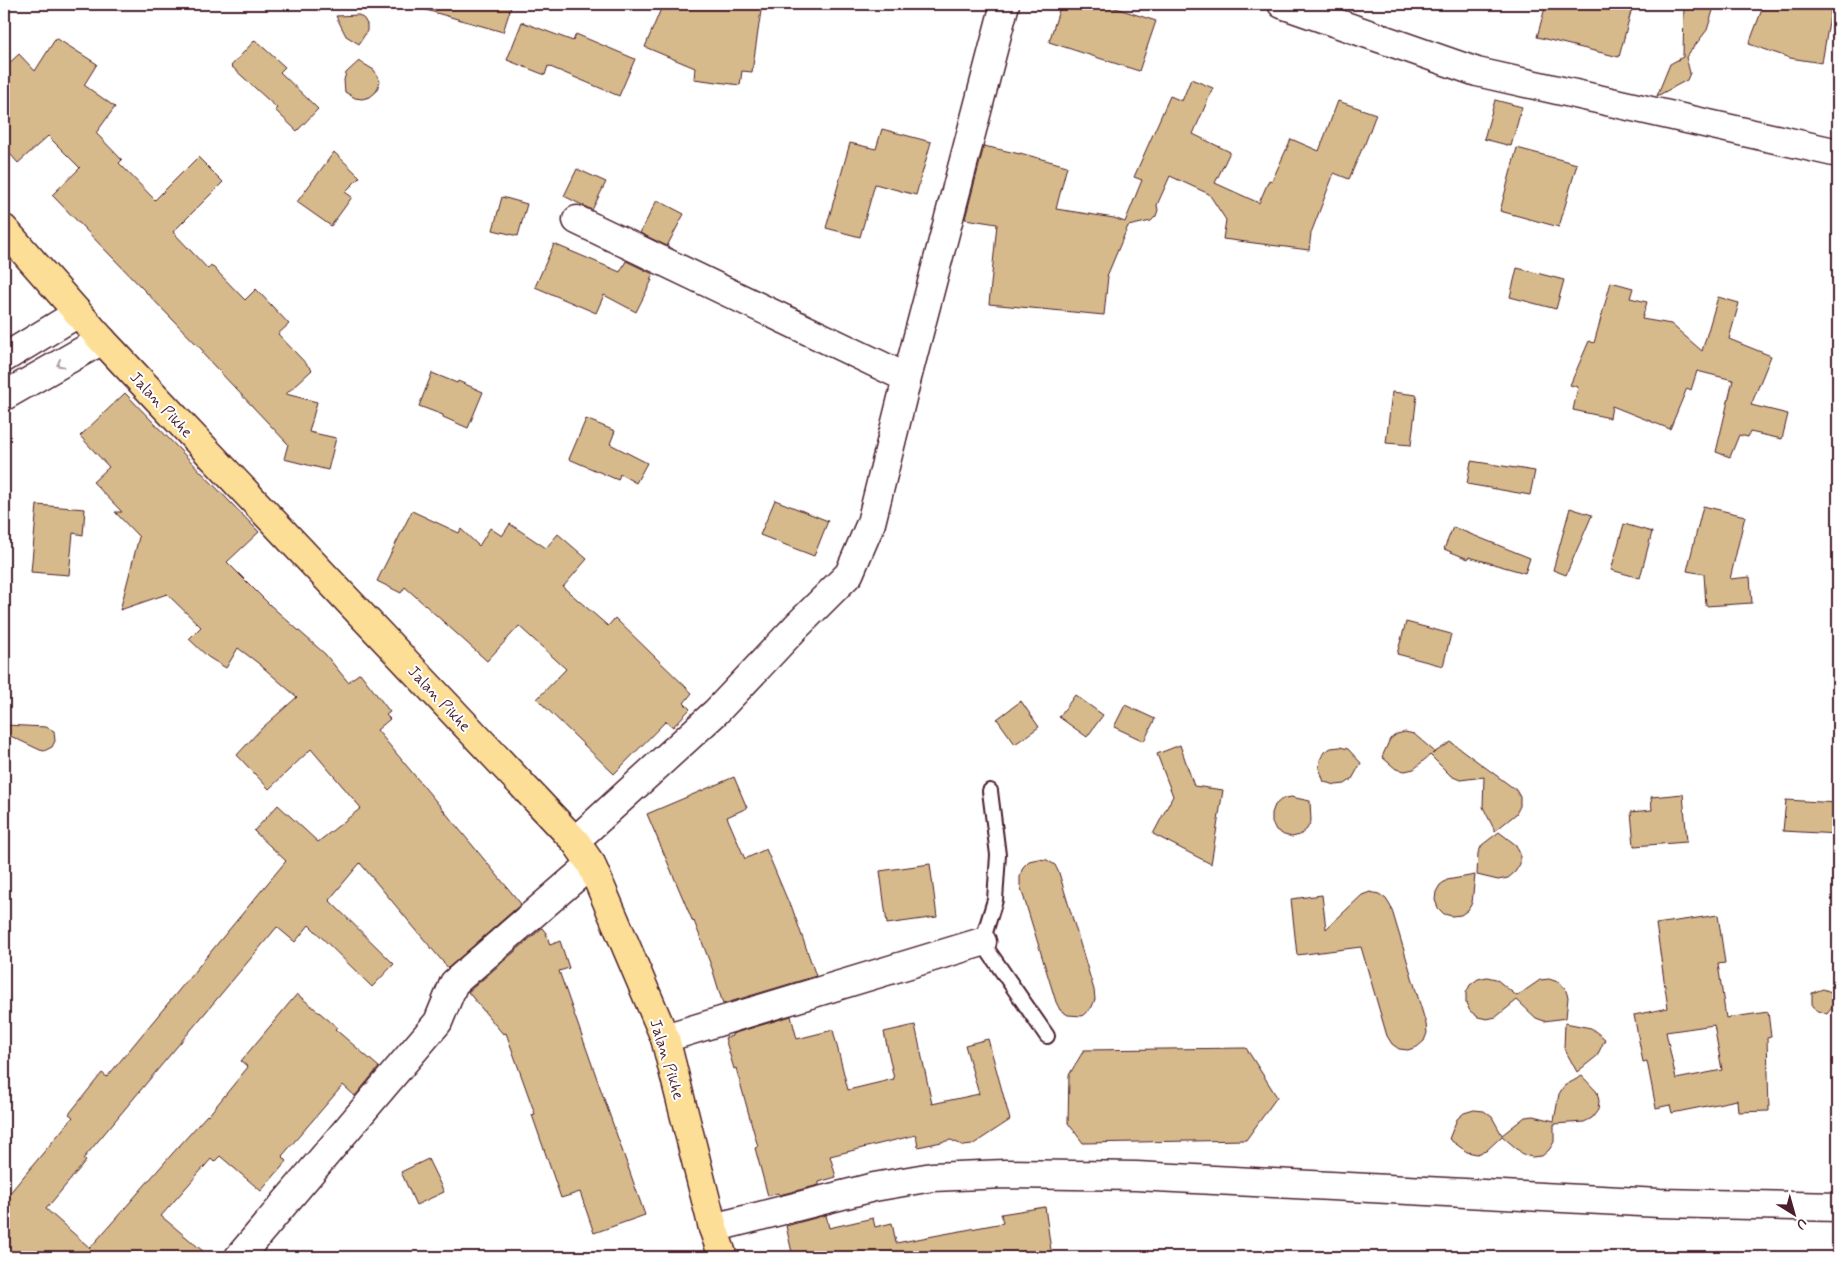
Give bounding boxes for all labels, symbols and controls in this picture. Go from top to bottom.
one-way arrow [56,358,65,368]
street label: Jalan Pikhe [125,367,197,443]
street label: Jalan Pikhe [403,661,475,737]
street label: Jalan Pikhe [644,1016,689,1102]
north arrow [1770,1188,1820,1238]
text: U [1792,1214,1810,1234]

